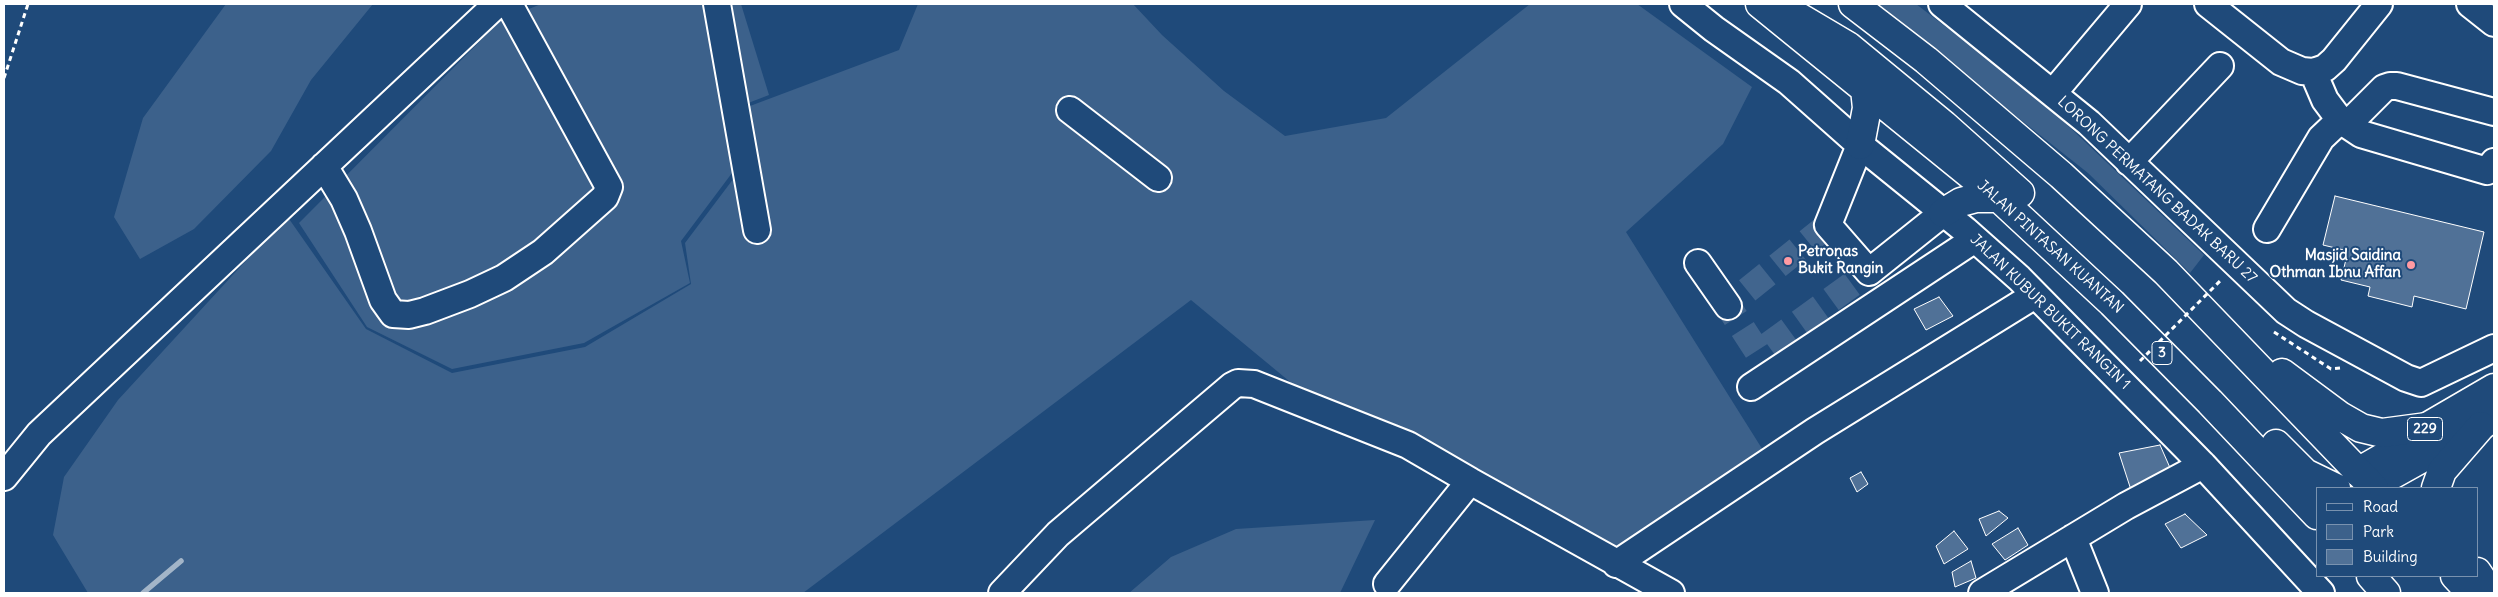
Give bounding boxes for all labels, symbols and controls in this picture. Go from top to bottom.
street label: LORONG PERMATANG BADAK BARU 27 [2054,93,2260,287]
street label: JALAN PINTASAN KUANTAN [1973,177,2127,317]
street label: JALAN KUBUR BUKIT RANGIN 1 [1966,231,2134,393]
place label: Petronas Bukit Rangin [1798,243,1883,278]
place label: Masjid Saidina Othman Ibnu Affan [2270,247,2401,282]
marker: Petronas Bukit Rangin [1782,255,1794,267]
marker: Masjid Saidina Othman Ibnu Affan [2405,259,2417,271]
road number: 3 [2152,342,2172,364]
road number: 229 [2408,418,2442,440]
legend [2316,487,2478,577]
text: Road [2363,497,2398,516]
text: Park [2363,522,2394,541]
text: Building [2363,547,2418,566]

